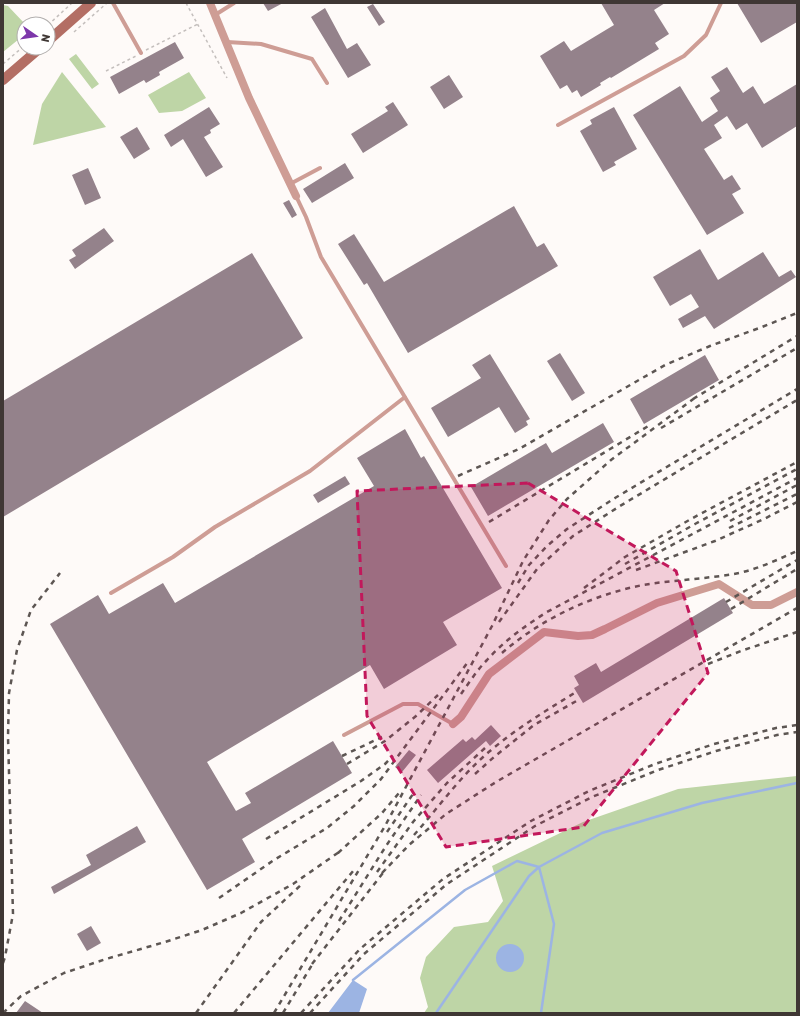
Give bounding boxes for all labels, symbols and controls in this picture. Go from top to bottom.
north arrow [16,16,56,56]
text: N [38,33,52,44]

